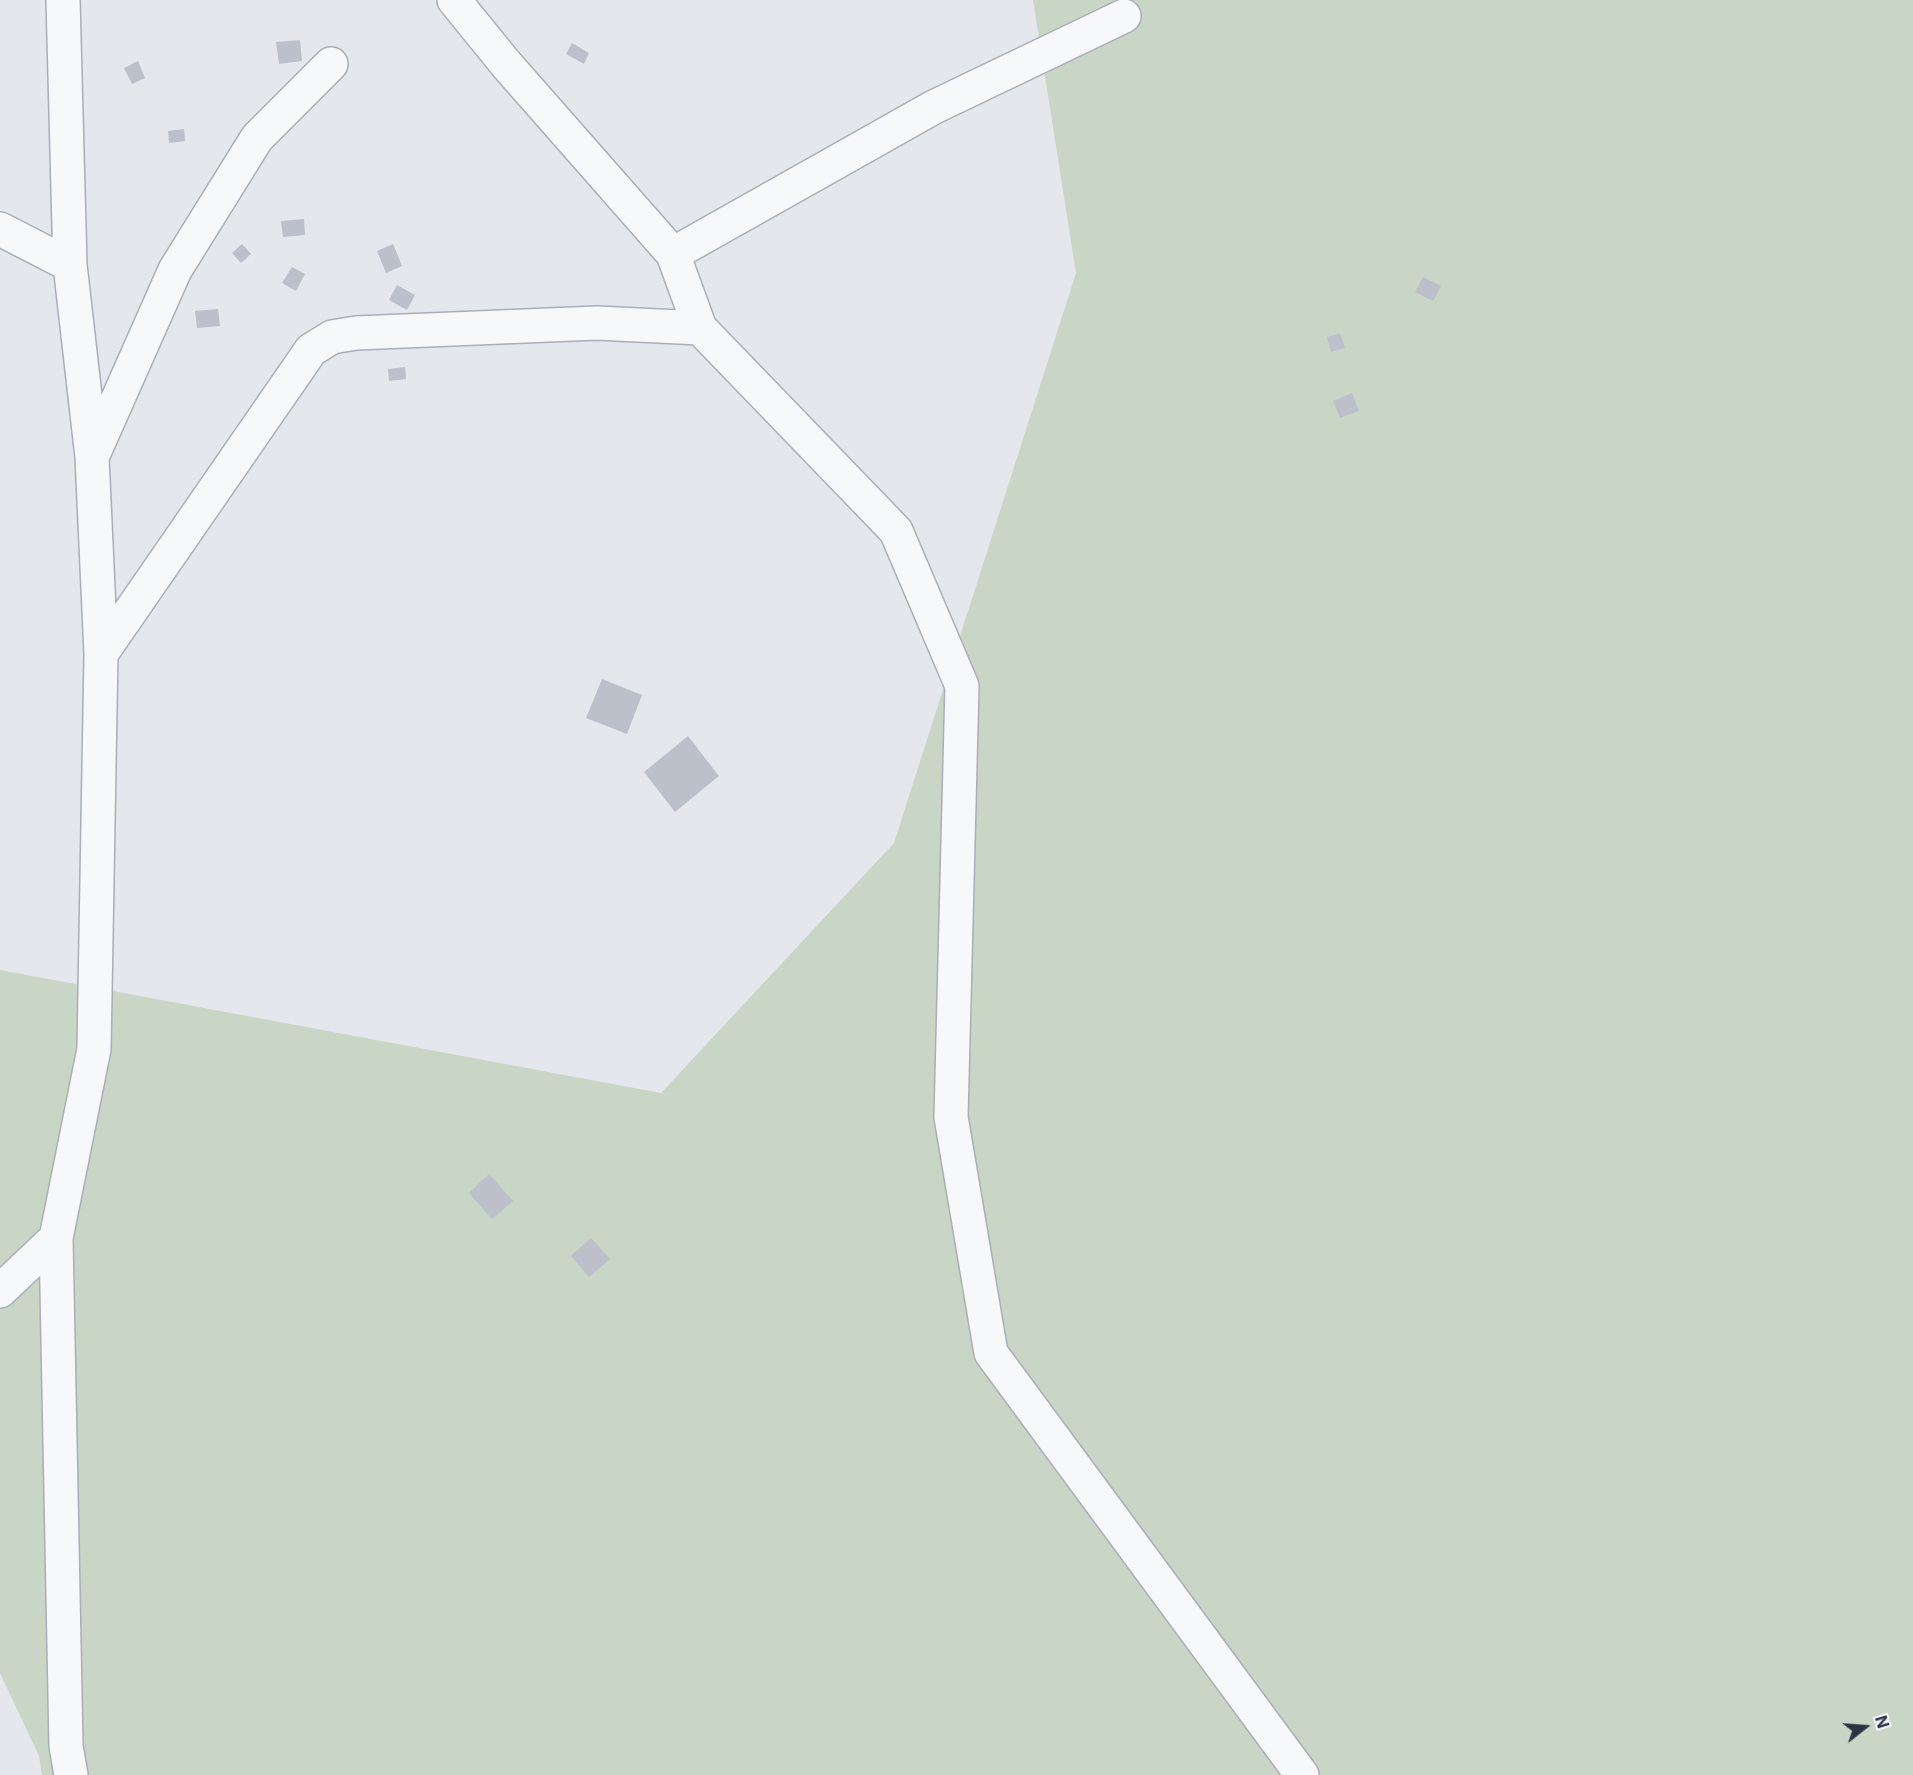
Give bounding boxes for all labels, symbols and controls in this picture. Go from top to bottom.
north arrow [1835,1697,1895,1757]
text: N [1871,1713,1894,1730]

